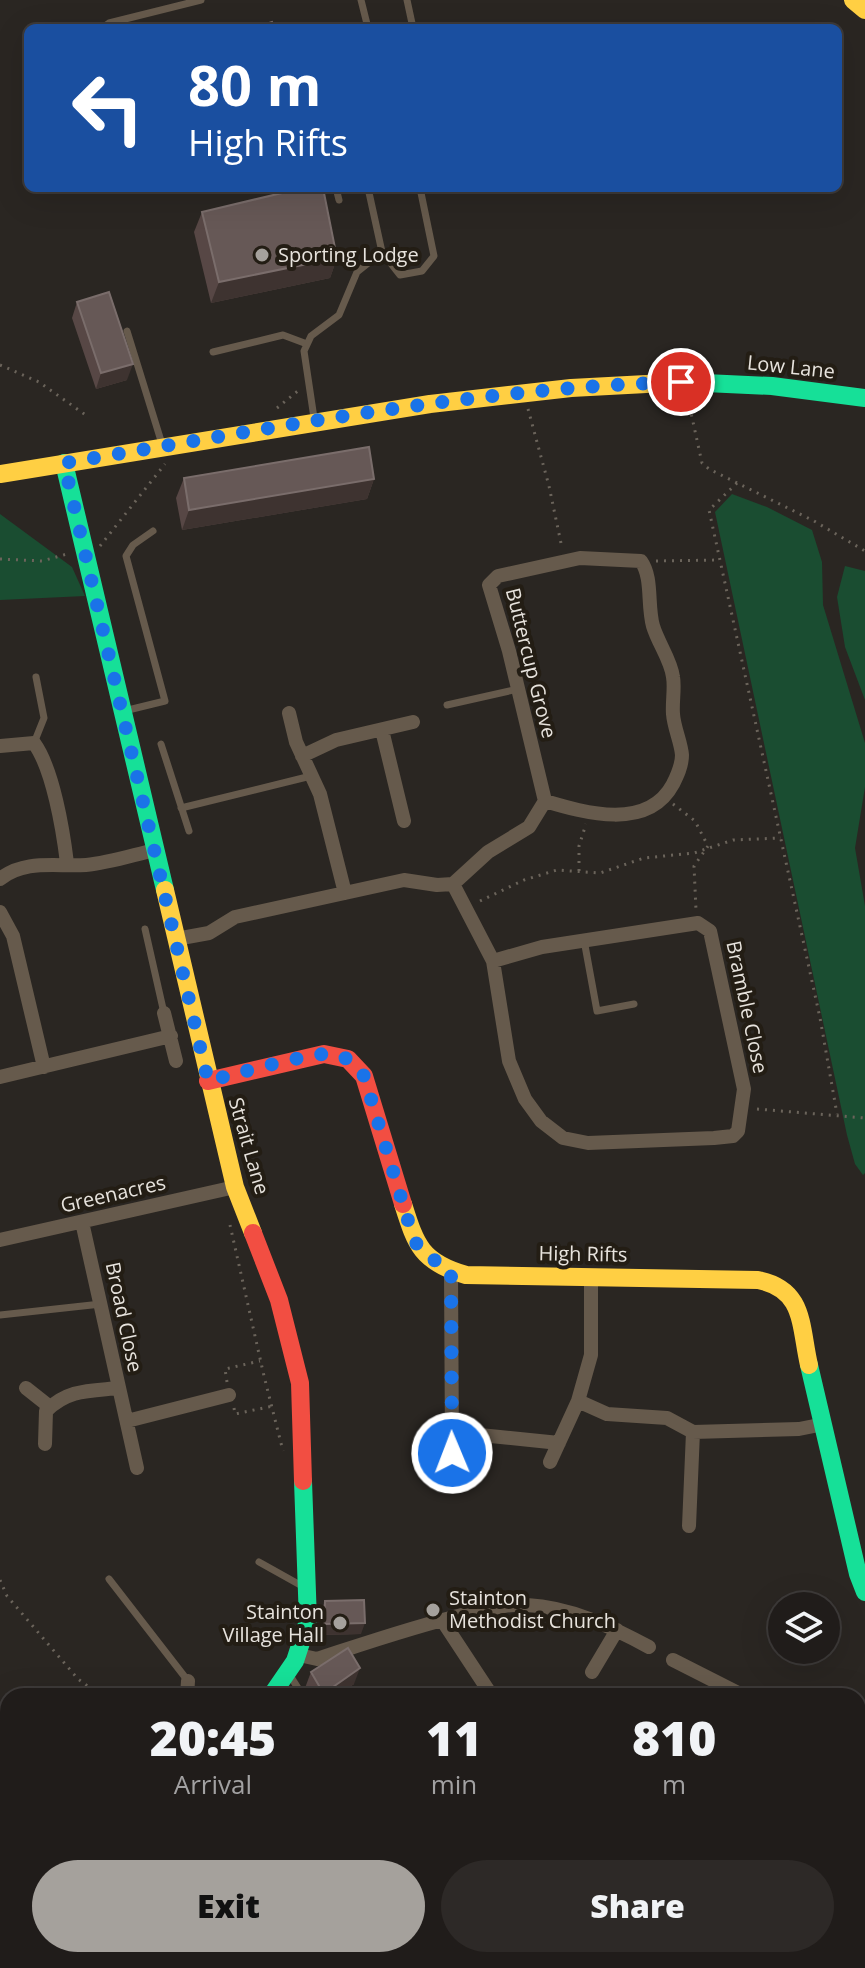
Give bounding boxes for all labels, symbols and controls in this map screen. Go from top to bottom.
text: 80 m [188,46,322,122]
icon: left [56,56,160,160]
text: High Rifts [188,118,348,167]
place label: Sporting Lodge [278,241,419,268]
marker: Sporting Lodge [253,246,271,264]
pin [647,348,715,416]
street label: Low Lane [746,348,836,385]
icon: arrive [659,360,703,404]
street label: Buttercup Grove [500,585,563,741]
street label: Bramble Close [720,938,775,1076]
street label: Strait Lane [223,1094,276,1198]
street label: Greenacres [58,1168,168,1219]
street label: High Rifts [538,1239,628,1268]
street label: Broad Close [100,1259,149,1375]
position arrow [410,1411,494,1495]
place label: Stainton Methodist Church [449,1584,616,1634]
map controls [768,1592,840,1664]
button: layers [768,1592,840,1664]
place label: Stainton Village Hall [223,1598,324,1648]
marker: Stainton Methodist Church [424,1601,442,1619]
marker: Stainton Village Hall [331,1614,349,1632]
text: 20:45 [150,1705,276,1770]
text: 11 [426,1705,482,1770]
text: 810 [632,1705,716,1770]
text: Arrival [174,1766,252,1802]
text: min [431,1766,477,1802]
text: m [662,1766,686,1802]
button: Exit [32,1860,425,1952]
button: Share [441,1860,834,1952]

